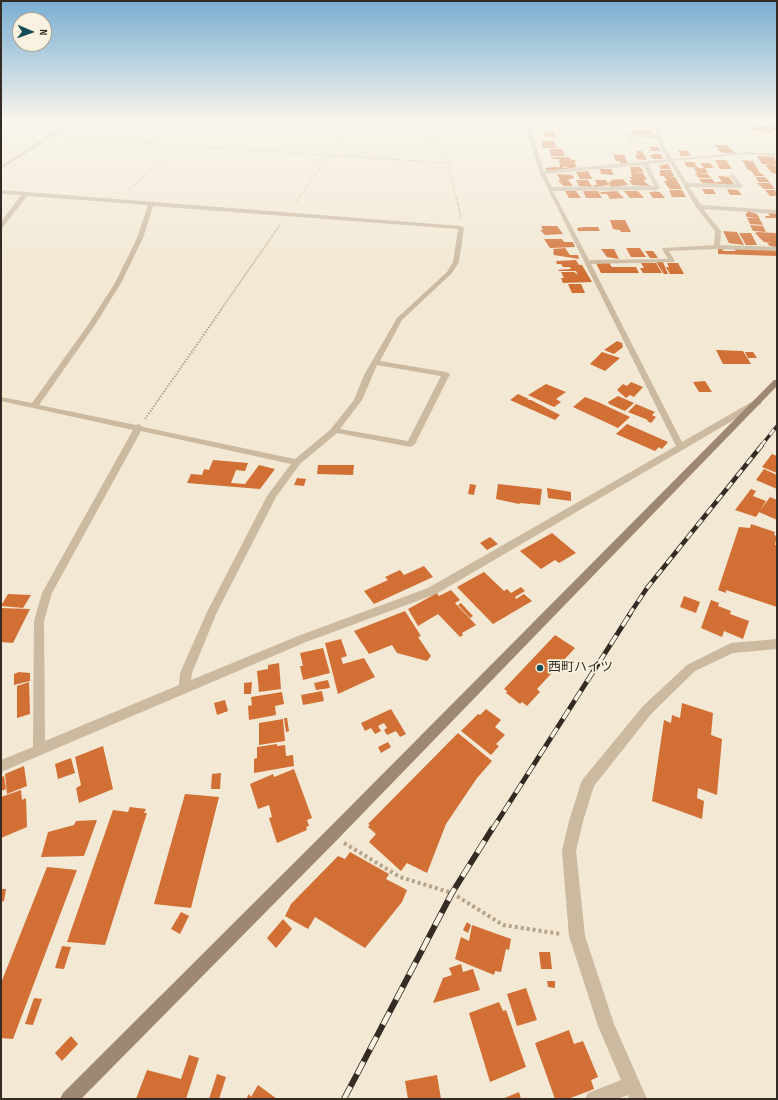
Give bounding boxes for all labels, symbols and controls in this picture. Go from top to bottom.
north arrow [12,12,52,52]
text: N [37,29,50,36]
place label: 西町ハイツ [548,660,613,676]
marker: 西町ハイツ [535,663,545,673]

